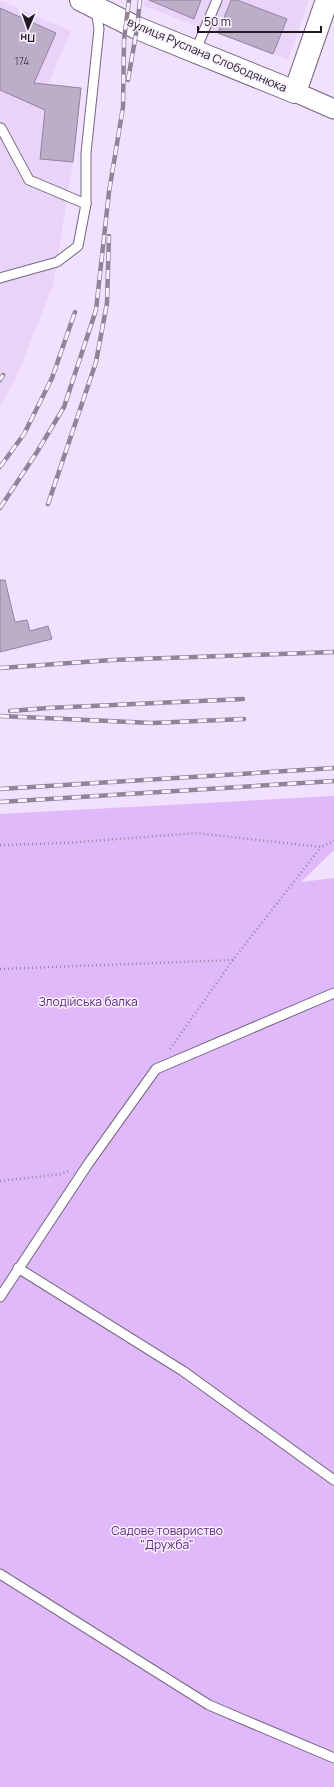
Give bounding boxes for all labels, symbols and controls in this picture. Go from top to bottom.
north arrow [8,8,48,48]
scale bar [198,8,321,34]
street label: вулиця Руслана Слободянюка [125,13,290,96]
text: 50 m [204,13,231,30]
text: Пн [20,31,35,46]
house number: 174 [15,54,29,68]
park label: Злодійська балка [38,993,138,1010]
park label: Садове товариство "Дружба" [111,1522,223,1553]

